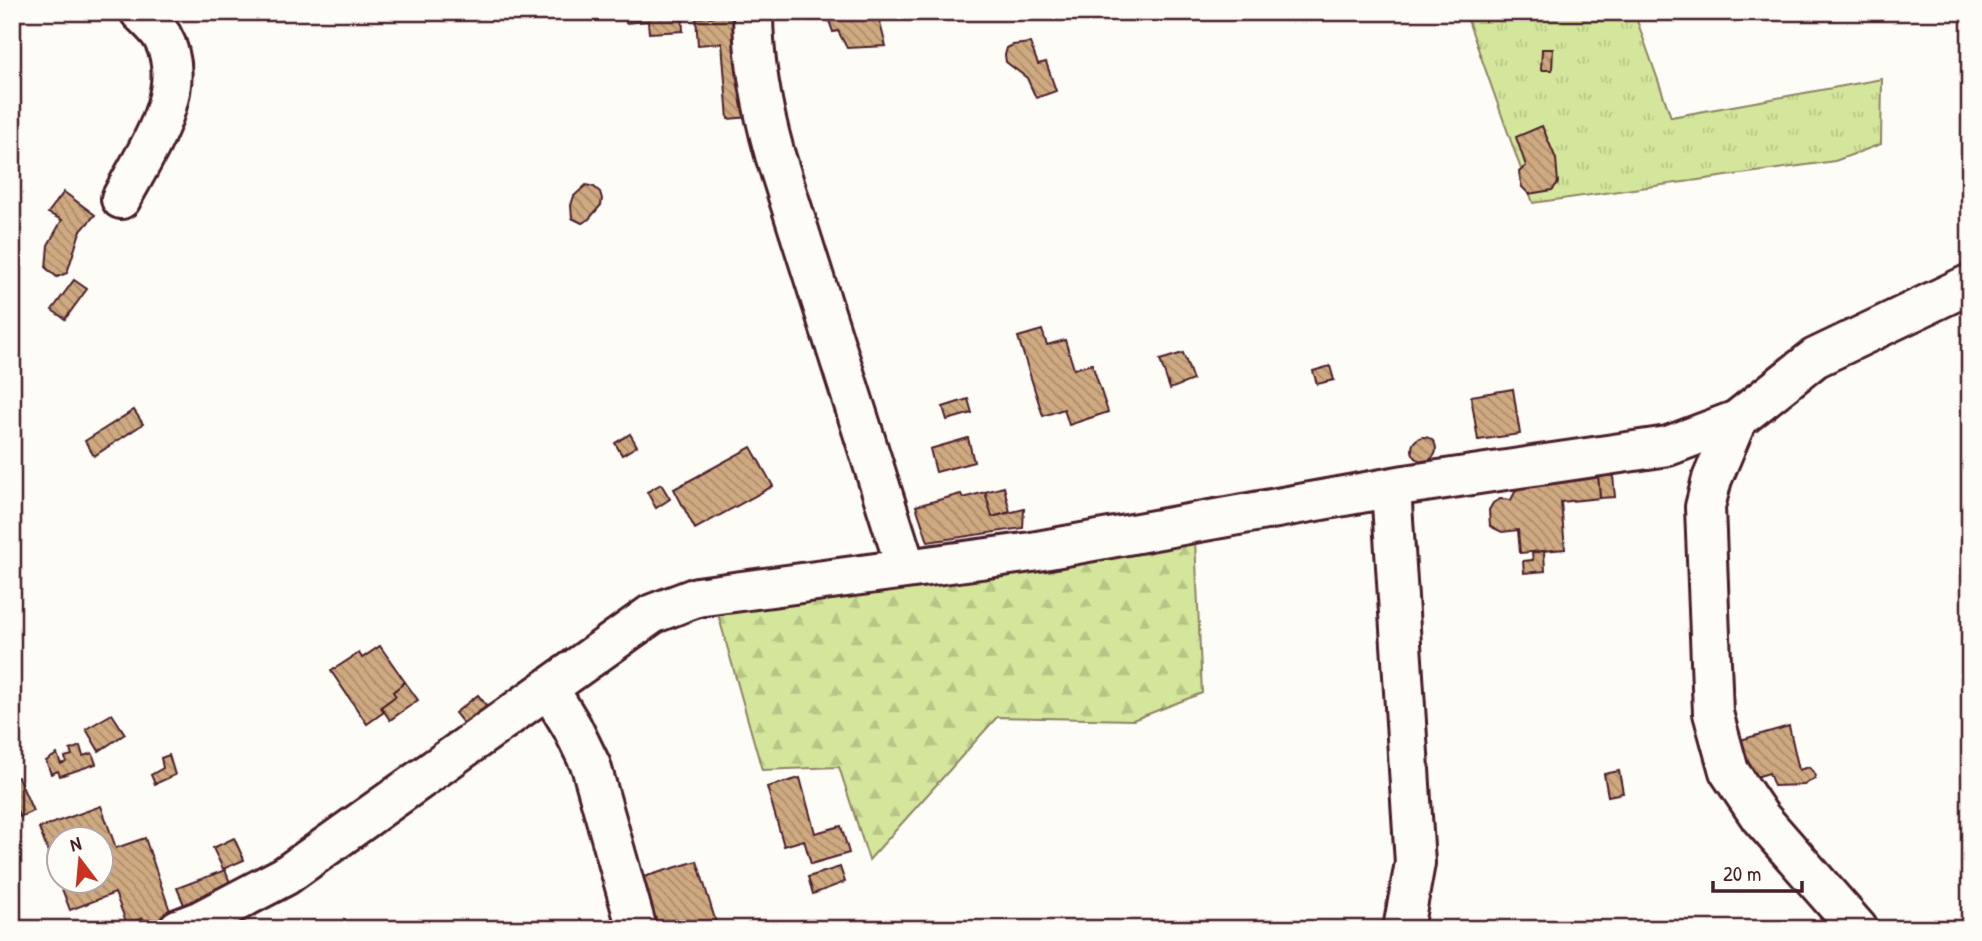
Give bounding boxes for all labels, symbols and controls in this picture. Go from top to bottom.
north arrow [46,825,116,895]
text: N [67,830,84,858]
scale bar [1713,850,1802,894]
text: 20 m [1723,859,1761,888]

